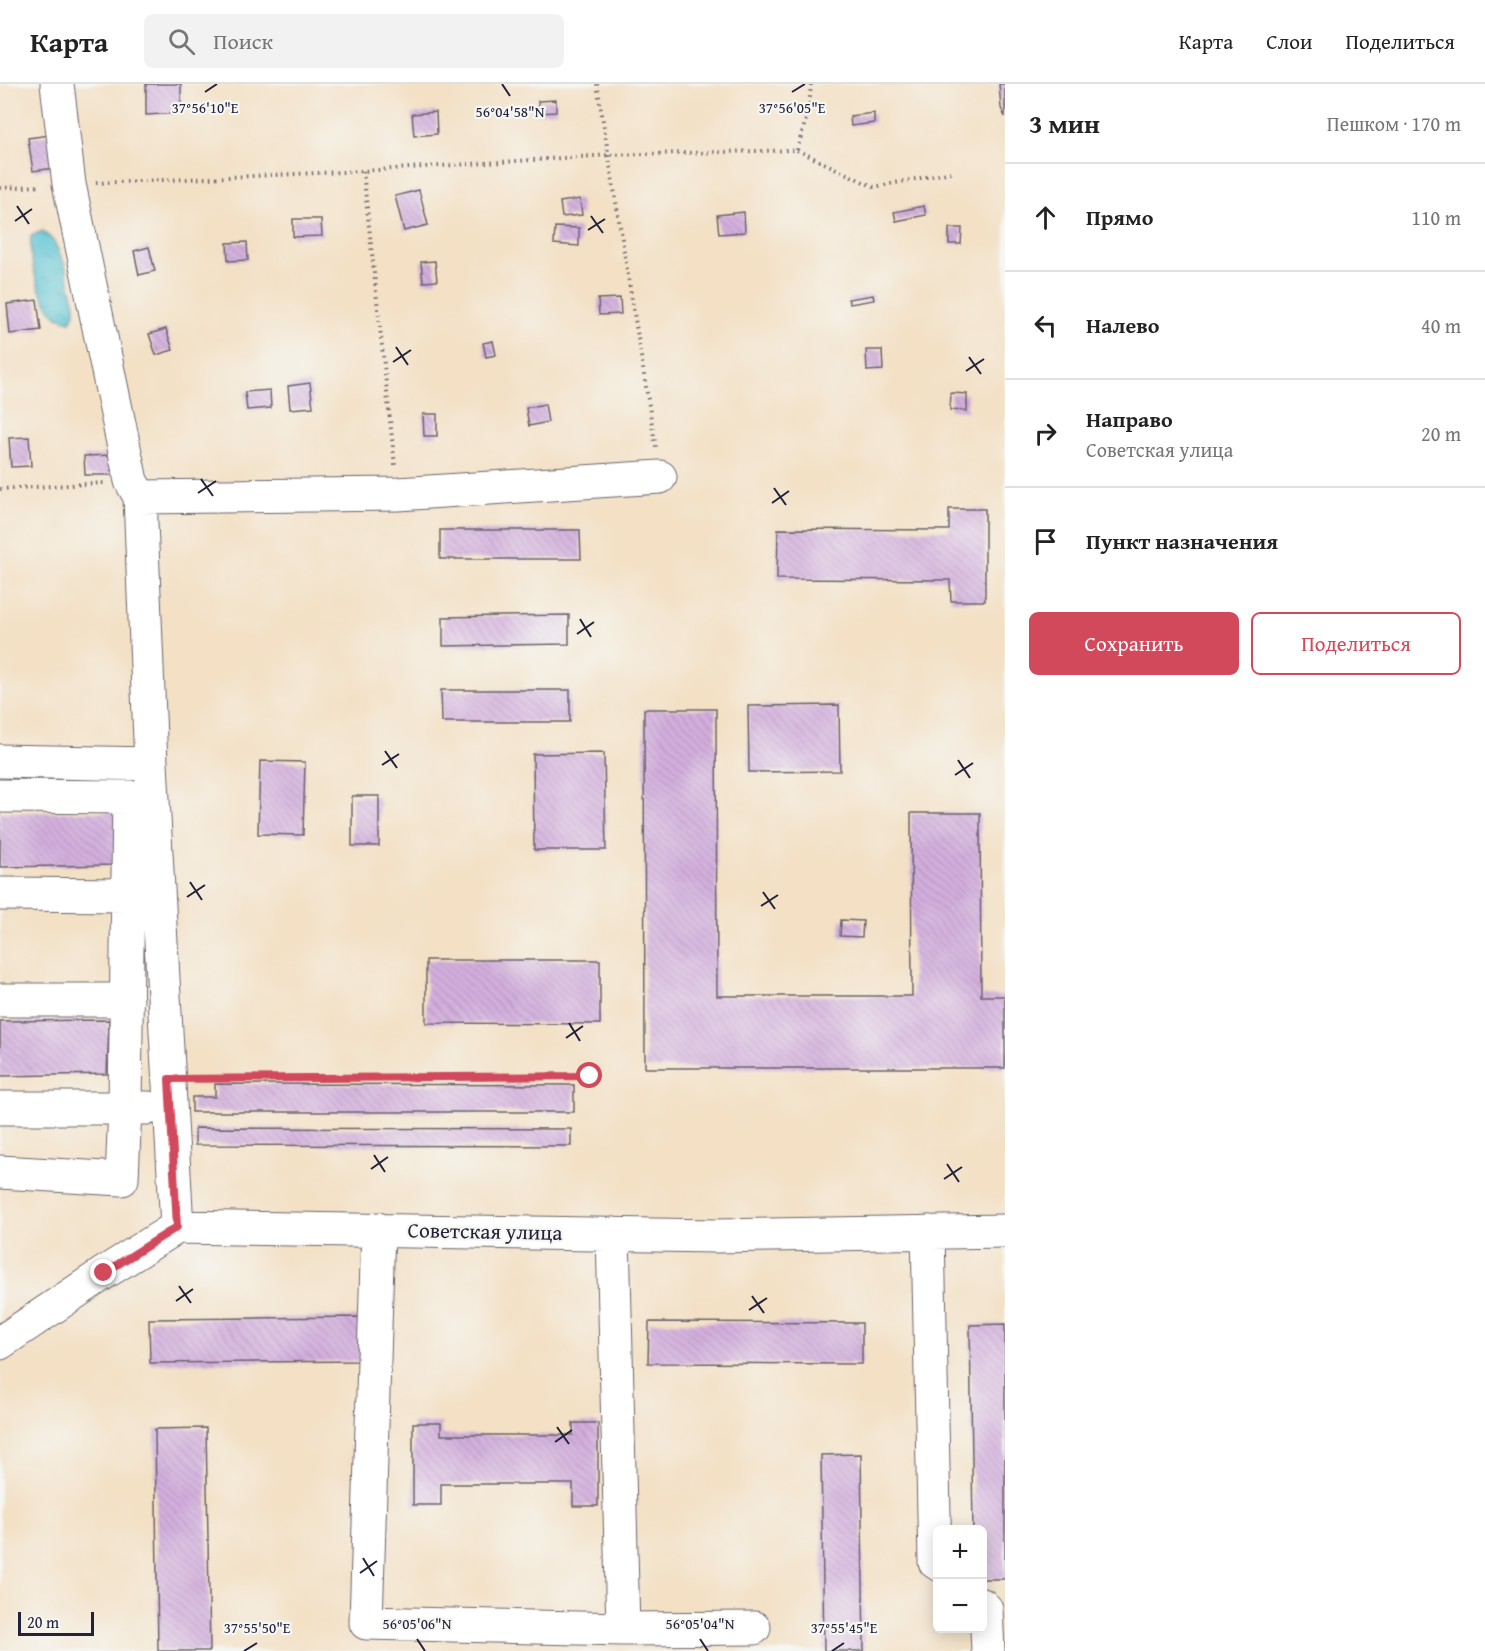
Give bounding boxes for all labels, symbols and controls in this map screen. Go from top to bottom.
search box [144,14,564,68]
text: Карта [30,21,108,62]
icon: search [165,25,198,58]
text: Поиск [213,25,273,57]
text: Карта [1179,26,1233,57]
text: Слои [1266,26,1312,57]
text: Поделиться [1345,26,1455,57]
text: 37°56'10"E [172,97,239,118]
text: 37°56'05"E [759,97,826,118]
text: 56°04'58"N [476,101,545,122]
text: 3 мин [1029,104,1100,143]
text: Пешком · 170 m [1327,109,1461,138]
icon: ahead [1029,201,1062,234]
text: Прямо [1086,201,1153,233]
text: 110 m [1411,203,1461,232]
icon: left [1029,309,1062,342]
text: Налево [1086,309,1159,341]
text: 40 m [1421,311,1461,340]
text: Направо [1086,403,1173,435]
icon: right [1029,417,1062,450]
text: 20 m [1421,419,1461,448]
text: Советская улица [1086,435,1233,464]
icon: arrive [1029,525,1062,558]
text: Пункт назначения [1086,525,1278,557]
button: Сохранить [1029,612,1239,675]
button: Поделиться [1251,612,1461,675]
route start [576,1062,602,1088]
street label: Советская улица [407,1214,563,1248]
route end [90,1259,116,1285]
map controls [933,1525,987,1633]
button: + [933,1525,987,1579]
button: − [933,1579,987,1633]
scale bar [18,1609,94,1636]
text: 20 m [27,1610,59,1634]
text: 56°05'06"N [383,1613,452,1634]
text: 56°05'04"N [666,1613,735,1634]
text: 37°55'50"E [224,1617,291,1638]
text: 37°55'45"E [811,1617,878,1638]

